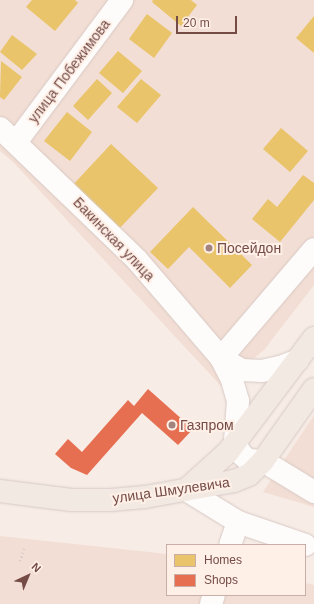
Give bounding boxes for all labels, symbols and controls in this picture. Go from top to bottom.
scale bar [178,8,239,34]
street label: улица Побежимова [25,16,113,126]
text: 20 m [183,16,210,30]
street label: Бакинская улица [70,194,158,284]
place label: Посейдон [217,240,281,256]
marker: Посейдон [204,243,214,253]
place label: Газпром [180,417,234,433]
marker: Газпром [167,420,177,430]
street label: улица Шмулевича [111,473,231,507]
legend [166,544,306,596]
text: Homes [204,553,242,567]
north arrow [8,556,48,596]
text: N [29,560,43,574]
text: Shops [204,573,238,587]

